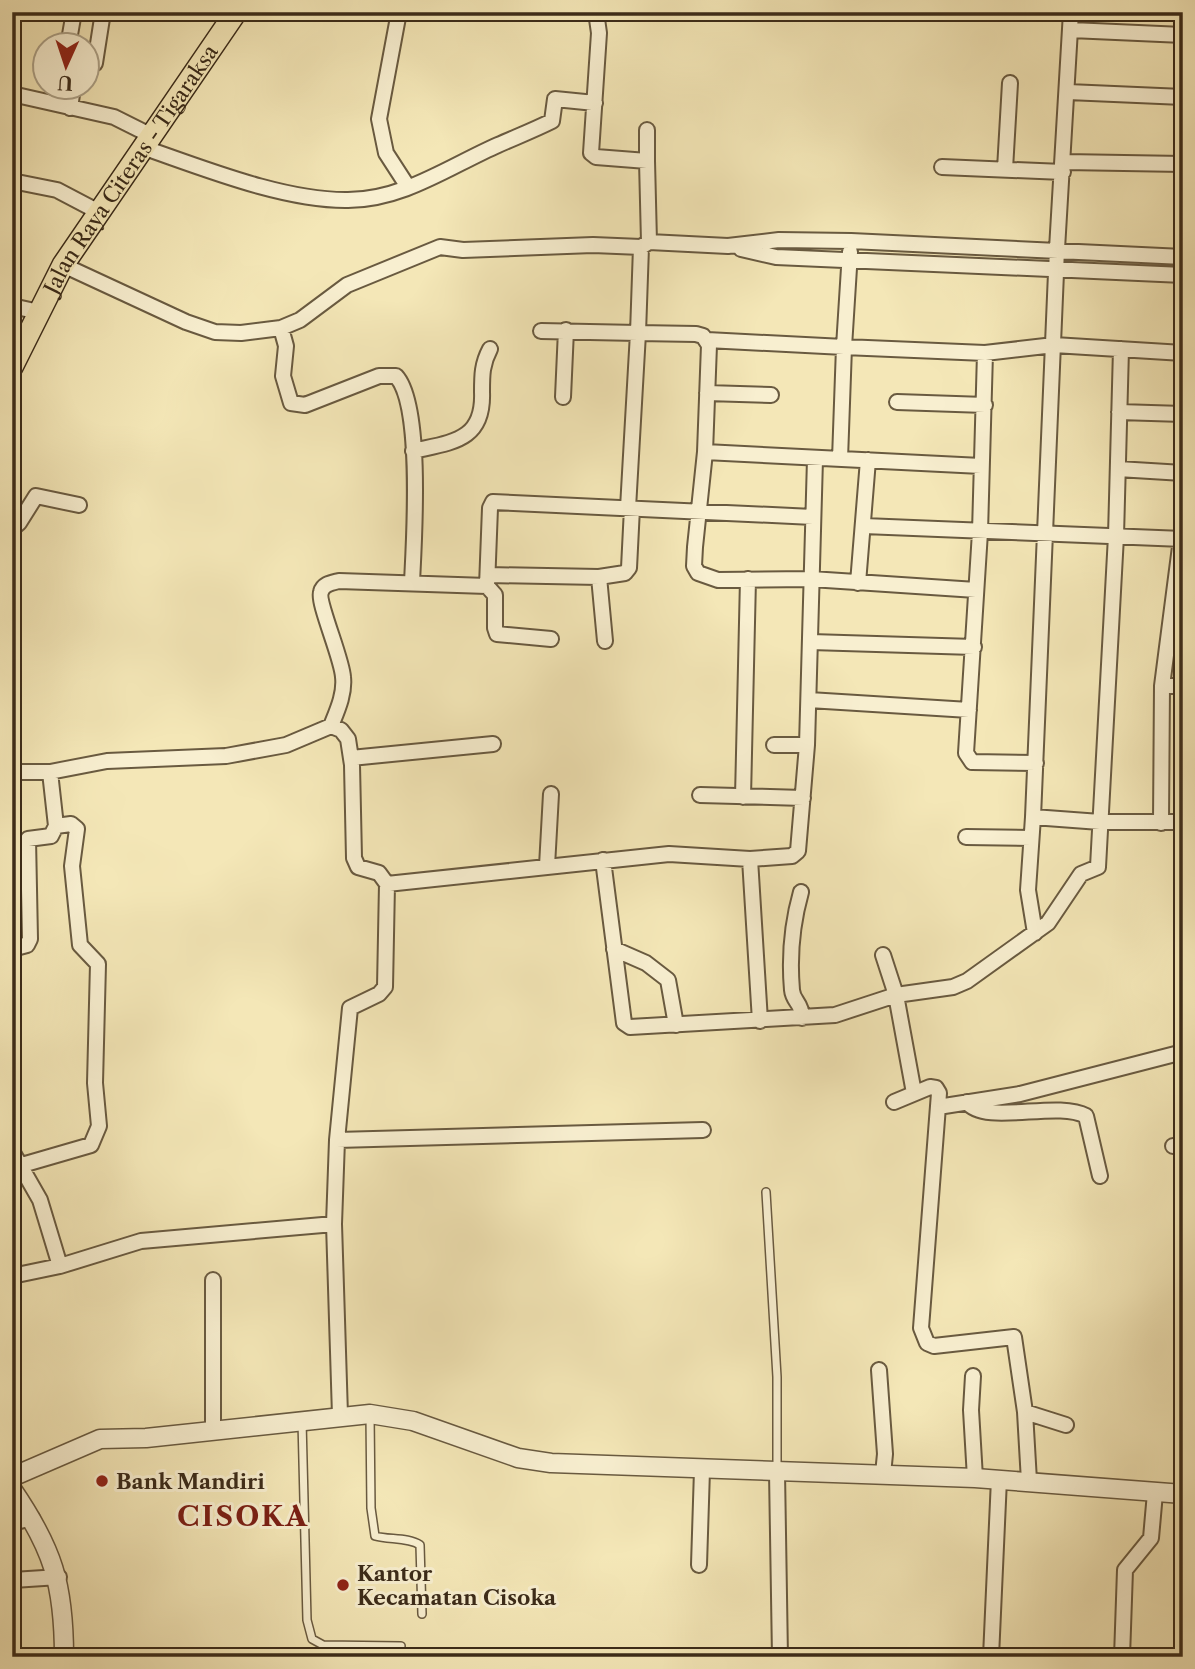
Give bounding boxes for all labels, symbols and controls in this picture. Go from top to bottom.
north arrow [32,32,102,102]
street label: Jalan Raya Citeras - Tigaraksa [37,39,223,301]
text: U [56,71,73,94]
place label: Bank Mandiri [116,1469,265,1494]
marker: Bank Mandiri [94,1473,110,1489]
district label: CISOKA [177,1499,309,1533]
place label: Kantor Kecamatan Cisoka [357,1561,557,1610]
marker: Kantor Kecamatan Cisoka [335,1577,351,1593]

